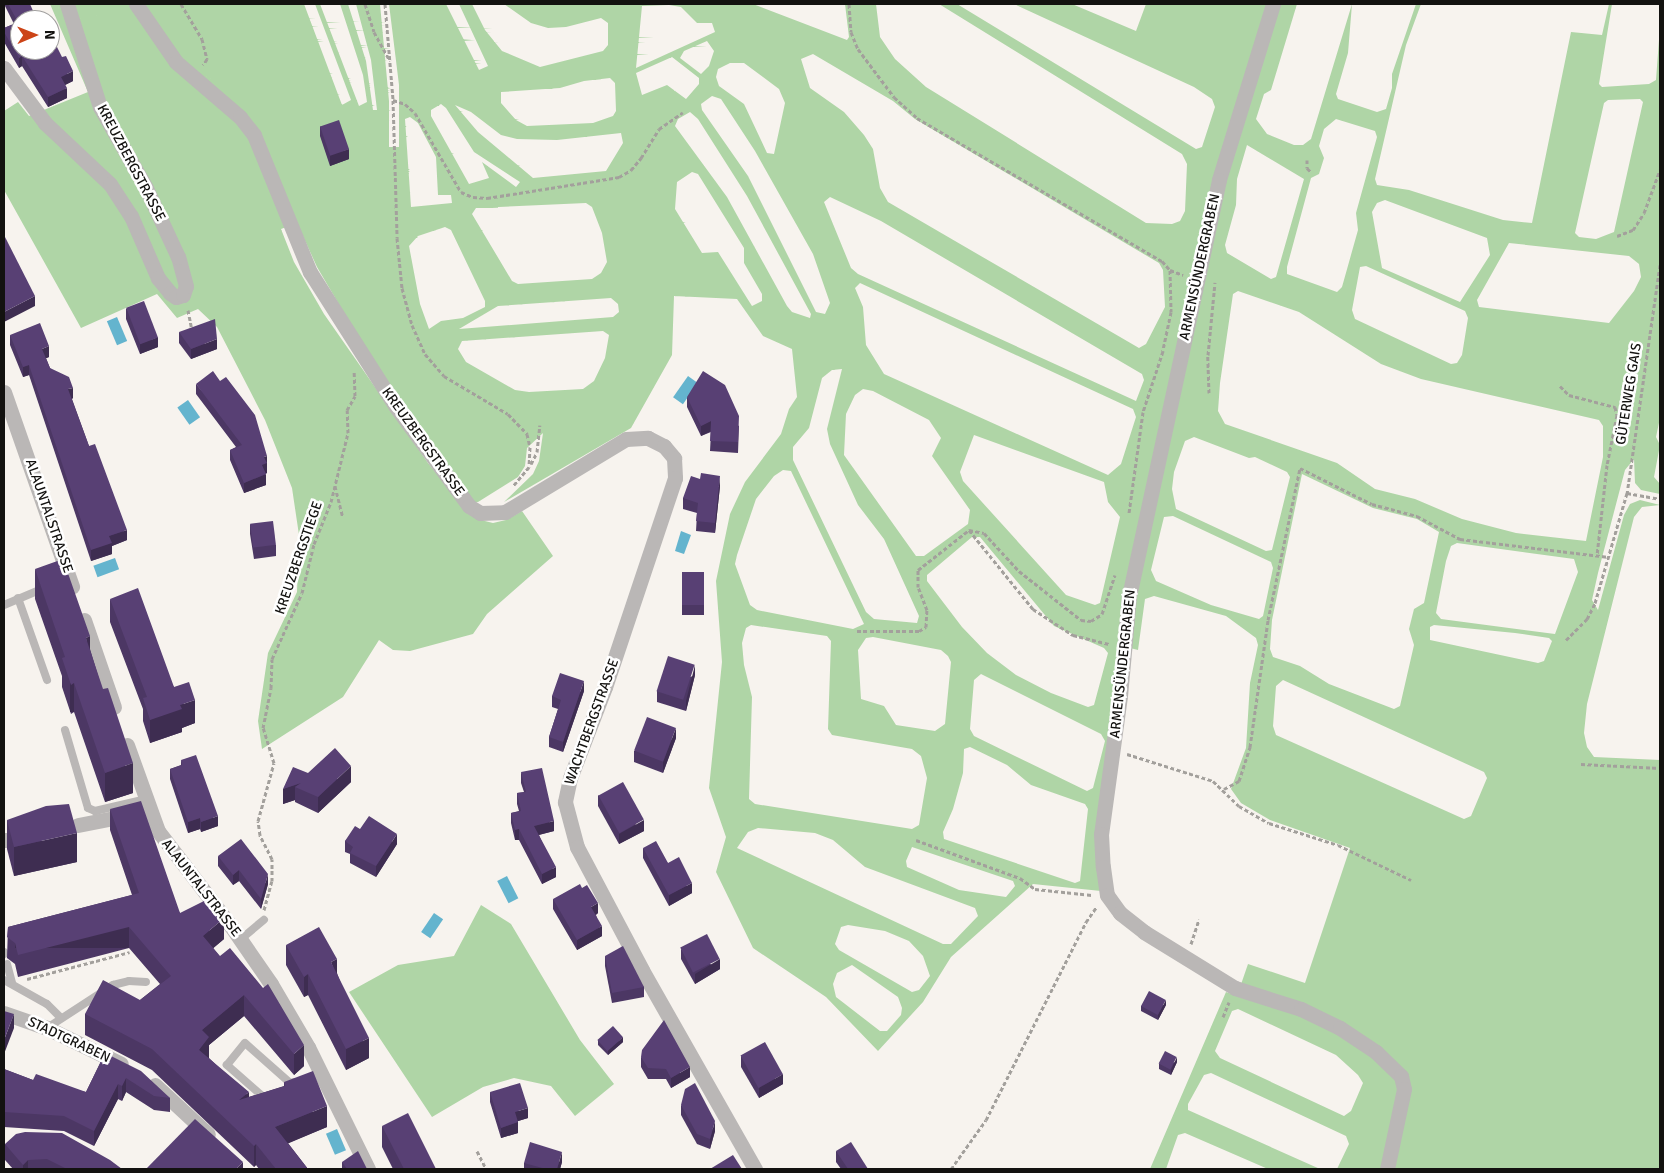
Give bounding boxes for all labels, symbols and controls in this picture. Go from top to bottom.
north arrow [10,10,60,60]
text: N [41,30,58,40]
street label: KREUZBERGSTRASSE [93,102,169,224]
street label: ARMENSÜNDERGRABEN [1176,192,1224,342]
street label: GÜTERWEG GAIS [1613,342,1645,446]
street label: KREUZBERGSTRASSE [378,384,468,500]
street label: ALAUNTALSTRASSE [22,457,76,575]
street label: KREUZBERGSTIEGE [272,499,326,617]
street label: ARMENSÜNDERGRABEN [1107,589,1139,739]
street label: WACHTBERGSTRASSE [561,657,623,787]
street label: ALAUNTALSTRASSE [158,836,244,940]
street label: STADTGRABEN [25,1014,113,1066]

